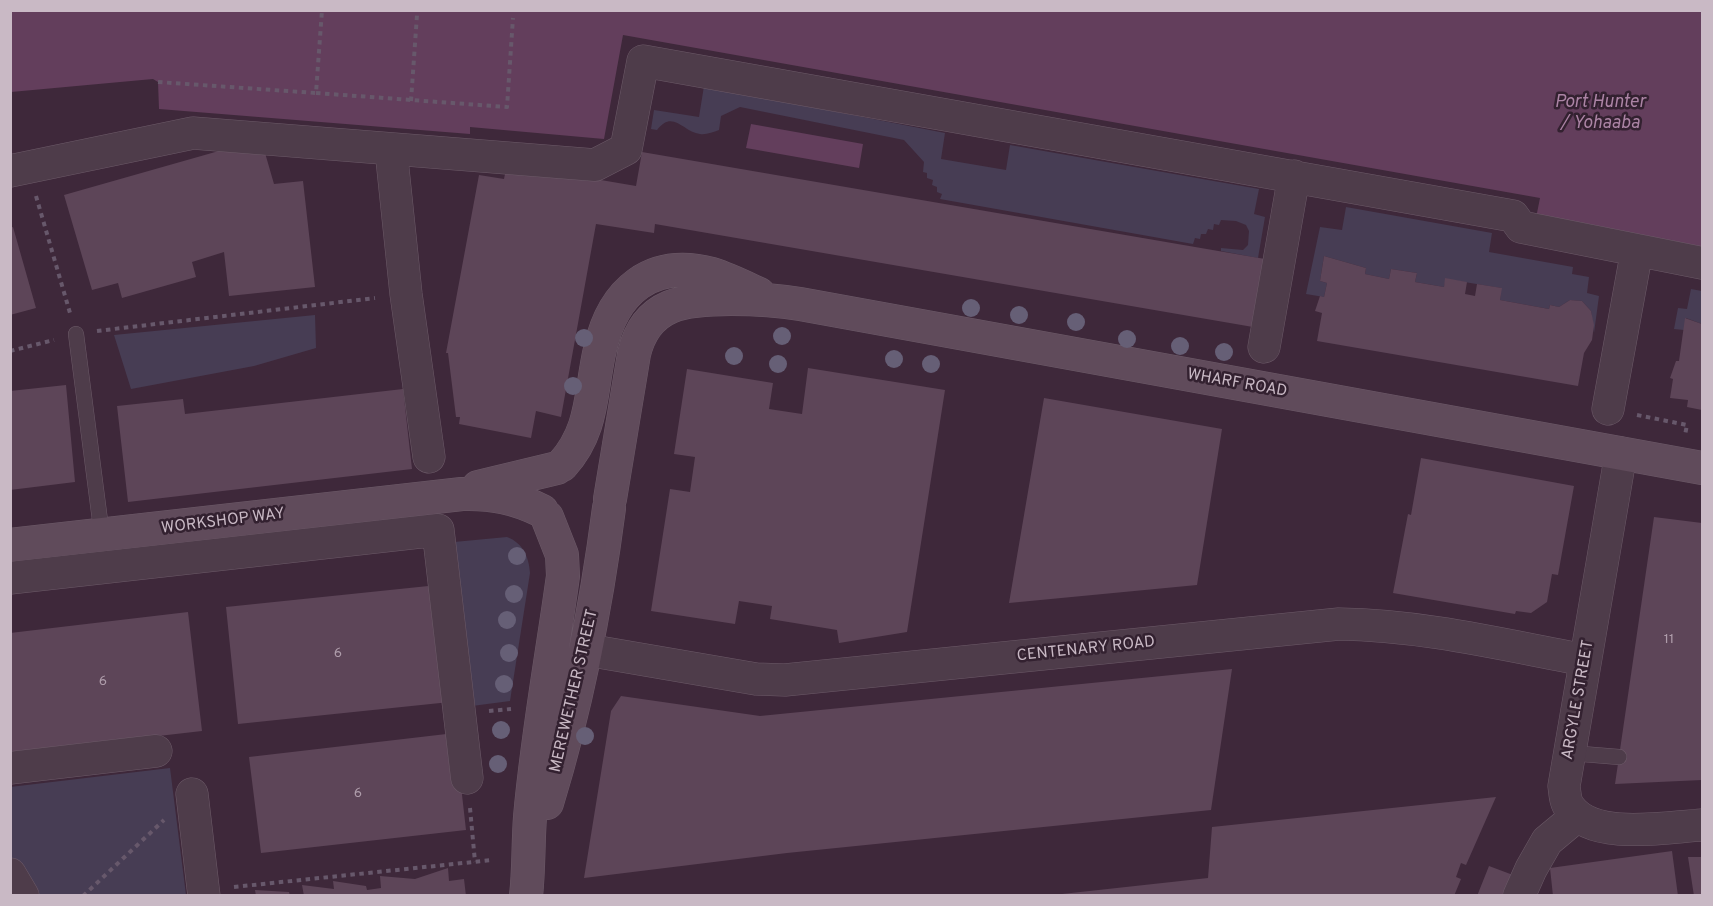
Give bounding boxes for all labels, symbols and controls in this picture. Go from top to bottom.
water label: Port Hunter / Yohaaba [1554,92,1646,134]
street label: WHARF ROAD [1186,366,1288,402]
street label: WORKSHOP WAY [160,505,286,539]
street label: MEREWETHER STREET [547,607,603,775]
house number: 11 [1664,632,1674,648]
street label: CENTENARY ROAD [1016,633,1156,667]
street label: ARGYLE STREET [1559,639,1599,761]
house number: 6 [334,646,342,662]
house number: 6 [99,674,107,690]
house number: 6 [354,786,362,802]

